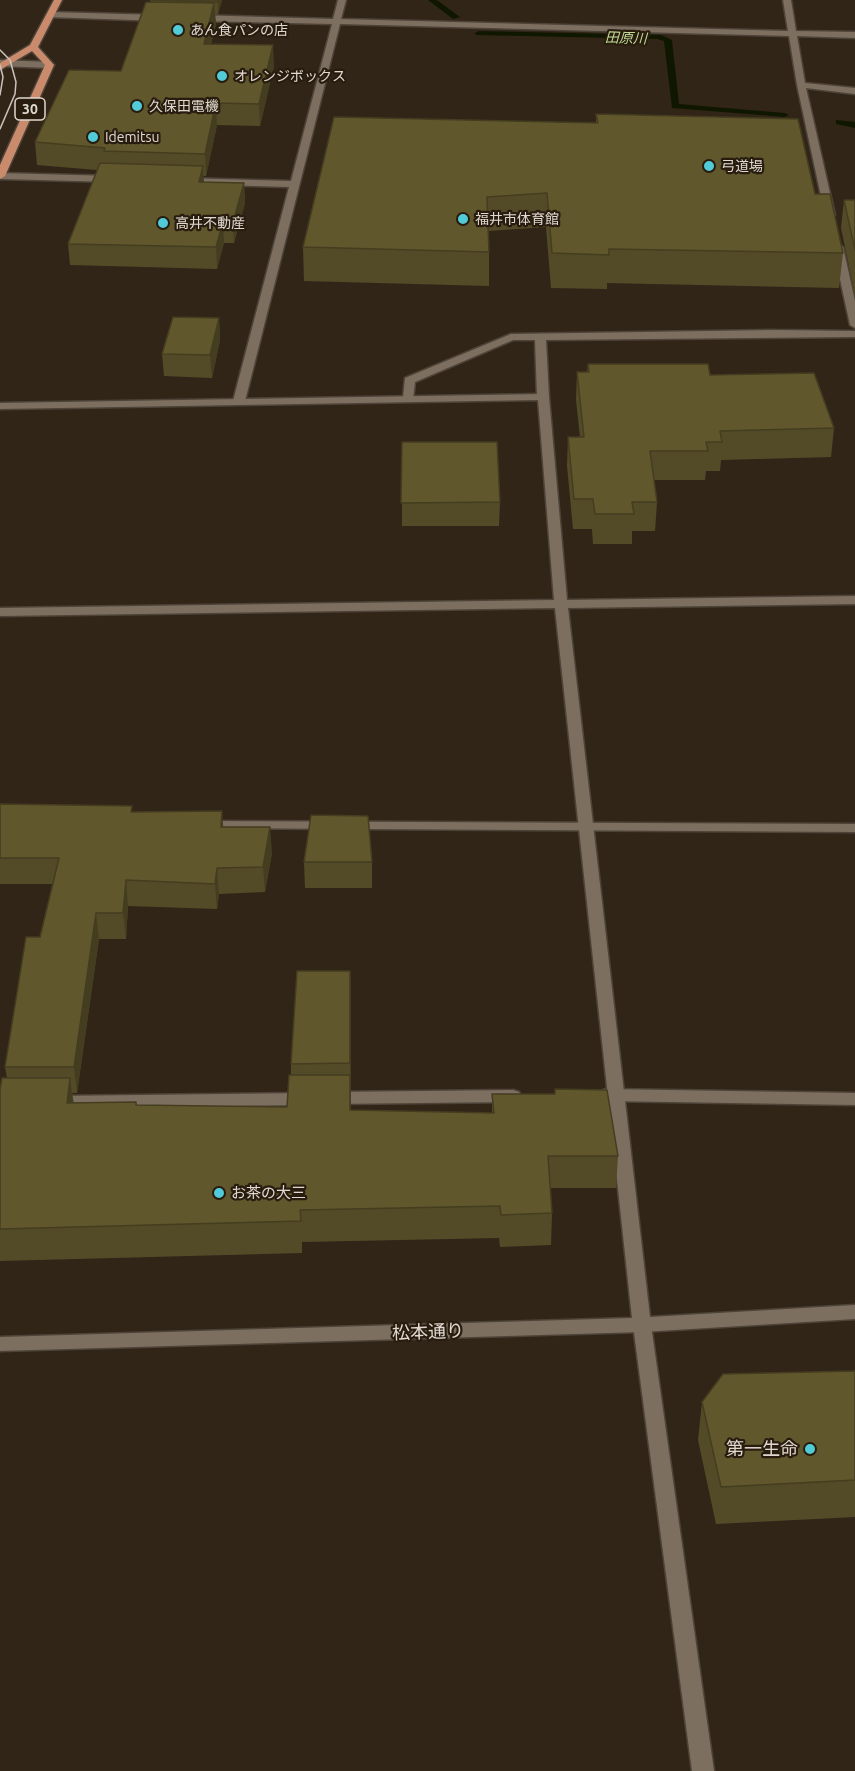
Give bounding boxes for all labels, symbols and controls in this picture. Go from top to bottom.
place label: あん食パンの店 [190,22,288,38]
marker: あん食パンの店 [171,23,185,37]
water label: 田原川 [605,29,647,47]
place label: オレンジボックス [234,68,346,84]
marker: オレンジボックス [215,69,229,83]
road number: 30 [15,98,45,120]
place label: 久保田電機 [149,98,219,114]
marker: 久保田電機 [130,99,144,113]
place label: Idemitsu [105,129,160,145]
marker: Idemitsu [86,130,100,144]
place label: 弓道場 [721,158,763,174]
marker: 弓道場 [702,159,716,173]
place label: 福井市体育館 [475,211,559,227]
marker: 福井市体育館 [456,212,470,226]
place label: 高井不動産 [175,215,245,231]
marker: 高井不動産 [156,216,170,230]
place label: お茶の大三 [231,1184,306,1202]
marker: お茶の大三 [212,1186,226,1200]
street label: 松本通り [392,1320,464,1344]
place label: 第一生命 [726,1438,798,1460]
marker: 第一生命 [803,1442,817,1456]

